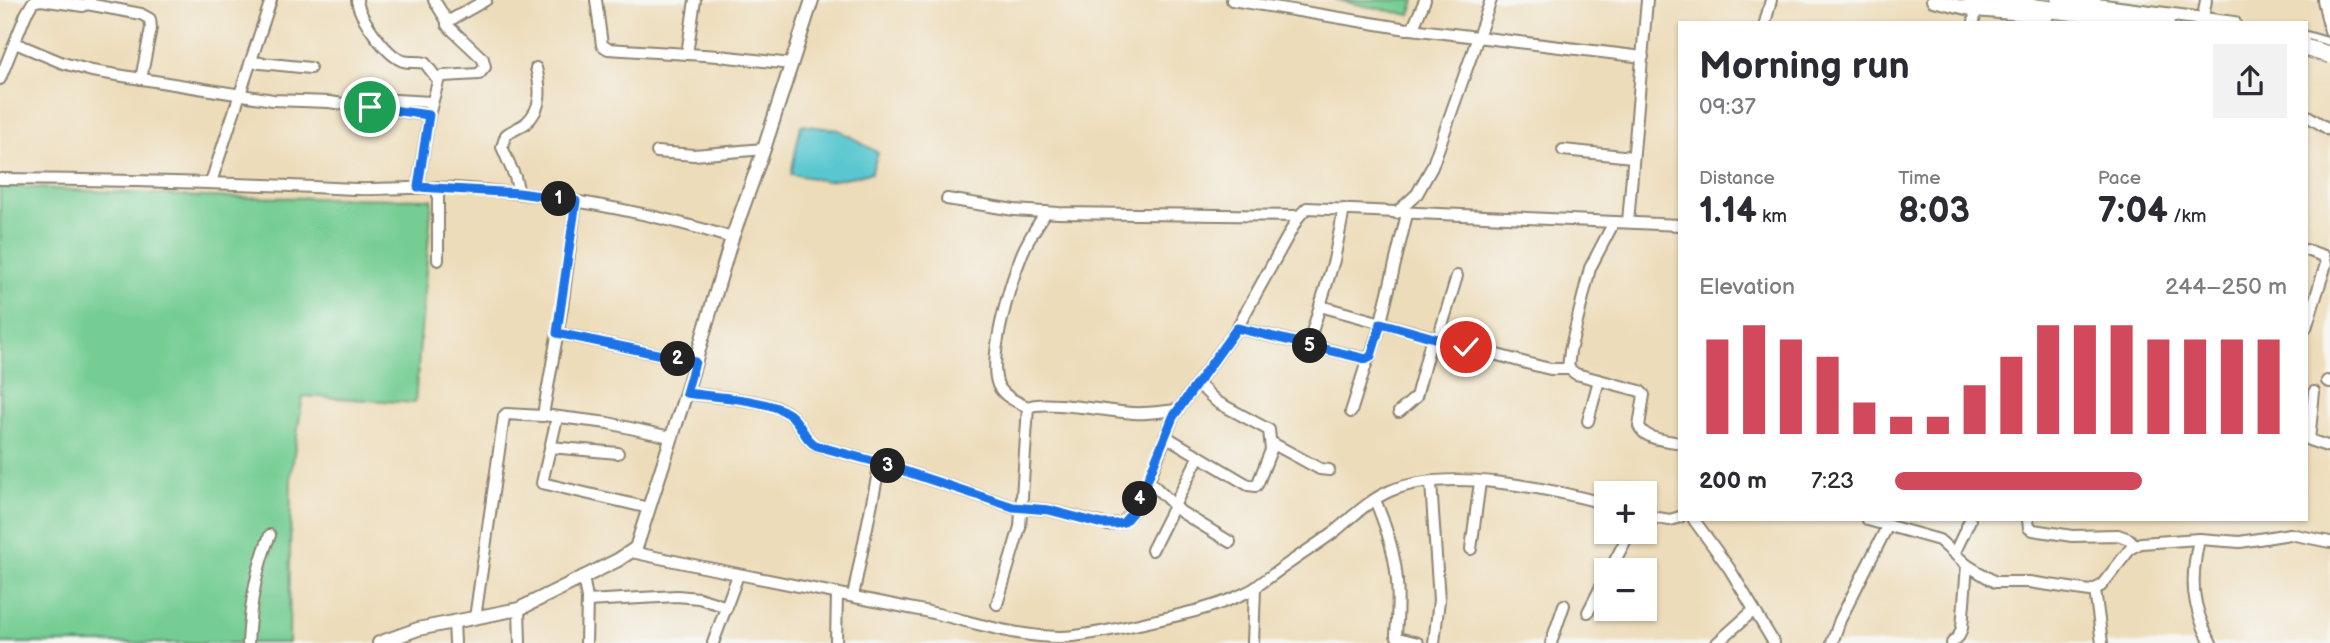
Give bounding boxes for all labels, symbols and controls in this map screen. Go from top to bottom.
text: Morning run [1699,44,1910,89]
button: share [2213,44,2287,118]
pin [340,77,400,137]
icon: arrive [351,88,389,126]
text: 09:37 [1699,93,1756,121]
text: Distance [1699,167,1775,190]
text: Time [1898,167,1940,190]
text: Pace [2098,167,2141,190]
pin: 1 [542,182,576,216]
text: 1 [555,187,563,210]
text: 1.14 [1699,190,1757,233]
text: 8:03 [1898,190,1970,233]
text: 7:04 [2098,190,2168,233]
text: km [1757,205,1787,228]
text: /km [2168,205,2207,228]
text: Elevation [1699,273,1795,301]
text: 244–250 m [2165,273,2287,301]
pin [1436,317,1496,377]
pin: 5 [1292,328,1328,364]
icon: check [1447,328,1485,366]
text: 5 [1304,334,1315,357]
pin: 2 [660,342,696,376]
text: 2 [672,347,683,370]
pin: 3 [870,448,906,484]
text: 3 [882,454,893,477]
text: 200 m [1699,467,1767,495]
text: 7:23 [1811,467,1854,495]
map controls [1594,481,1657,621]
button: + [1594,481,1657,544]
pin: 4 [1122,482,1158,516]
text: 4 [1134,487,1145,510]
button: − [1594,558,1657,621]

